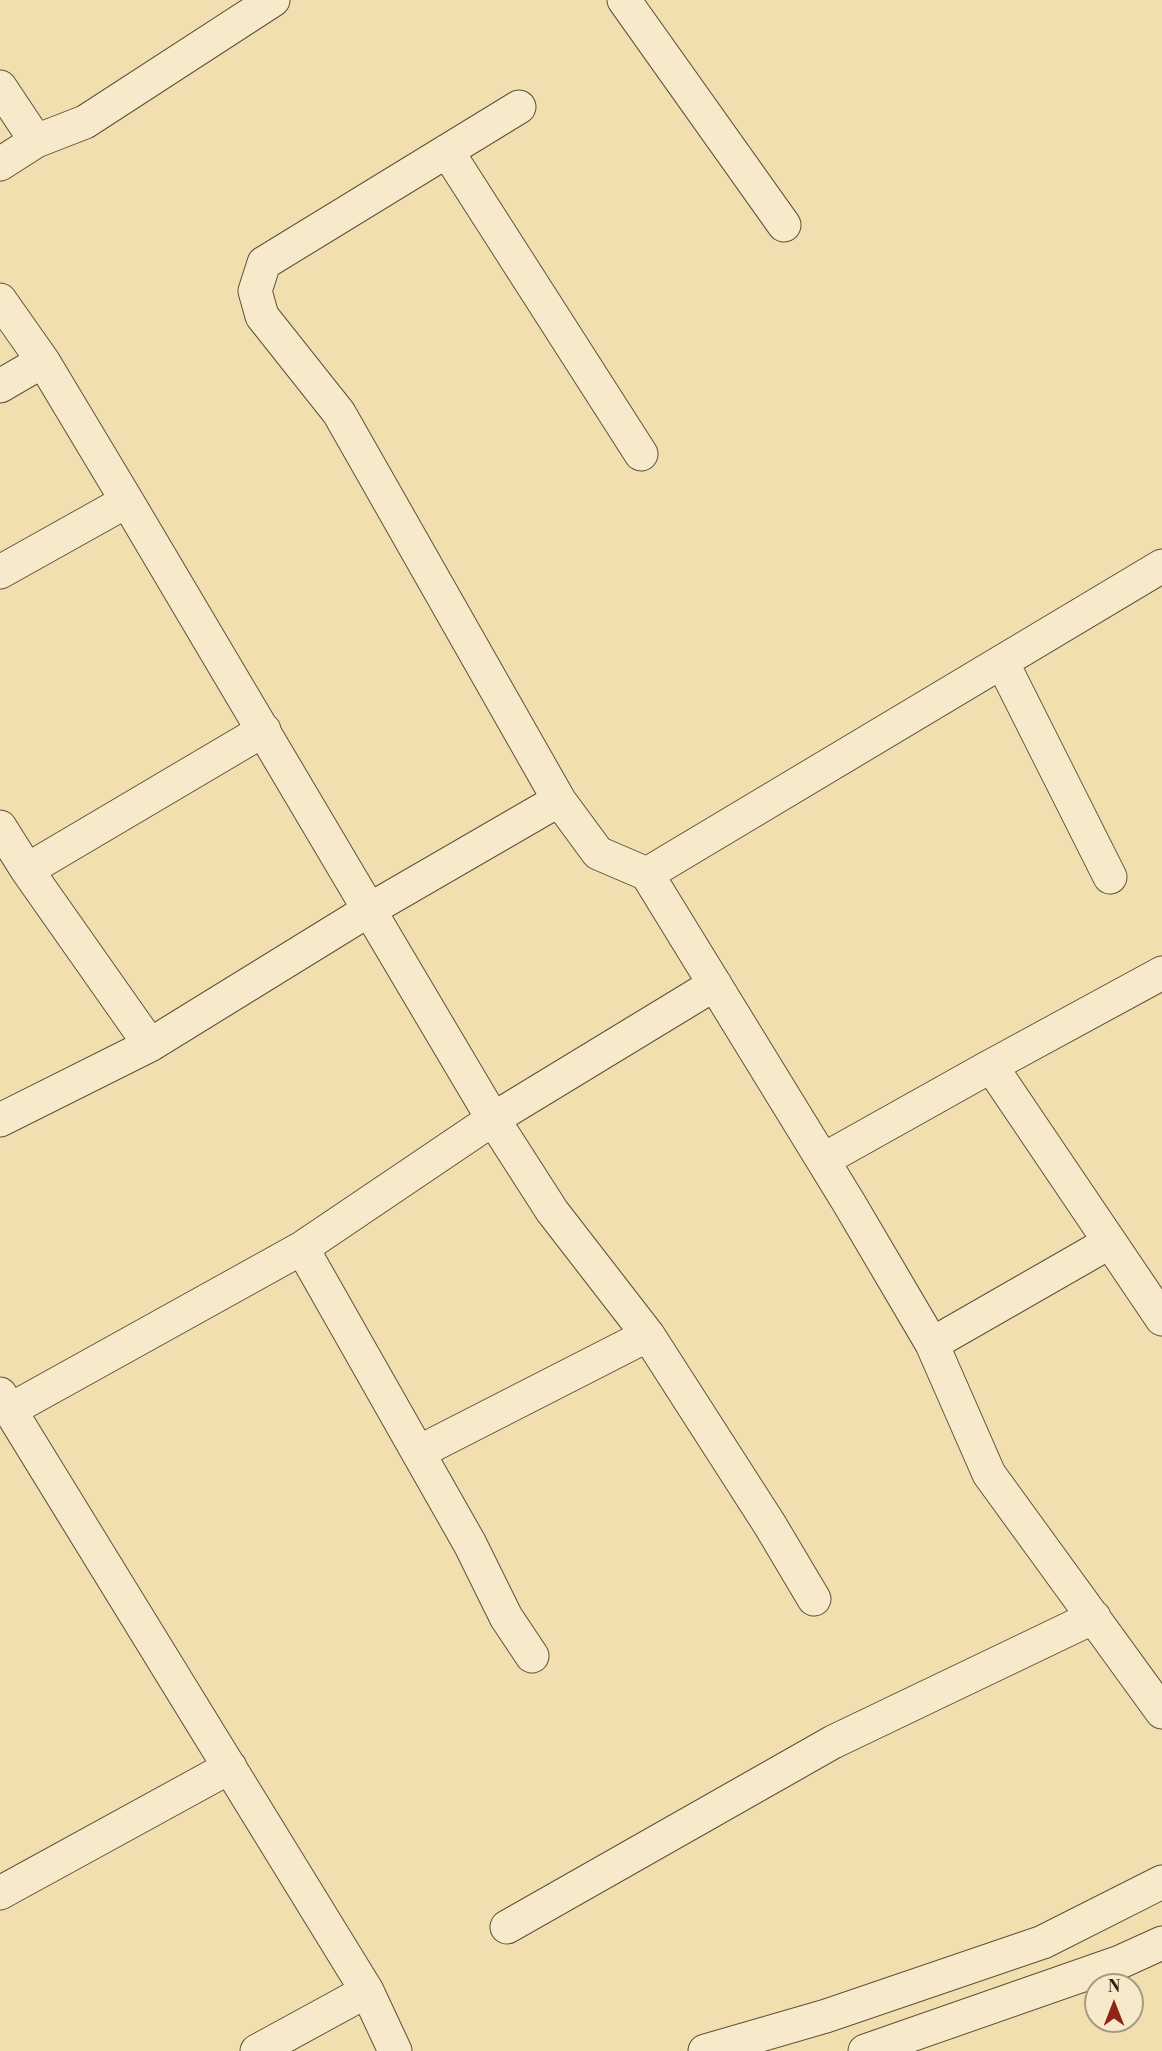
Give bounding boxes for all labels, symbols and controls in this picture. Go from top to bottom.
north arrow [1084,1973,1144,2033]
text: N [1108,1977,1120,1997]

